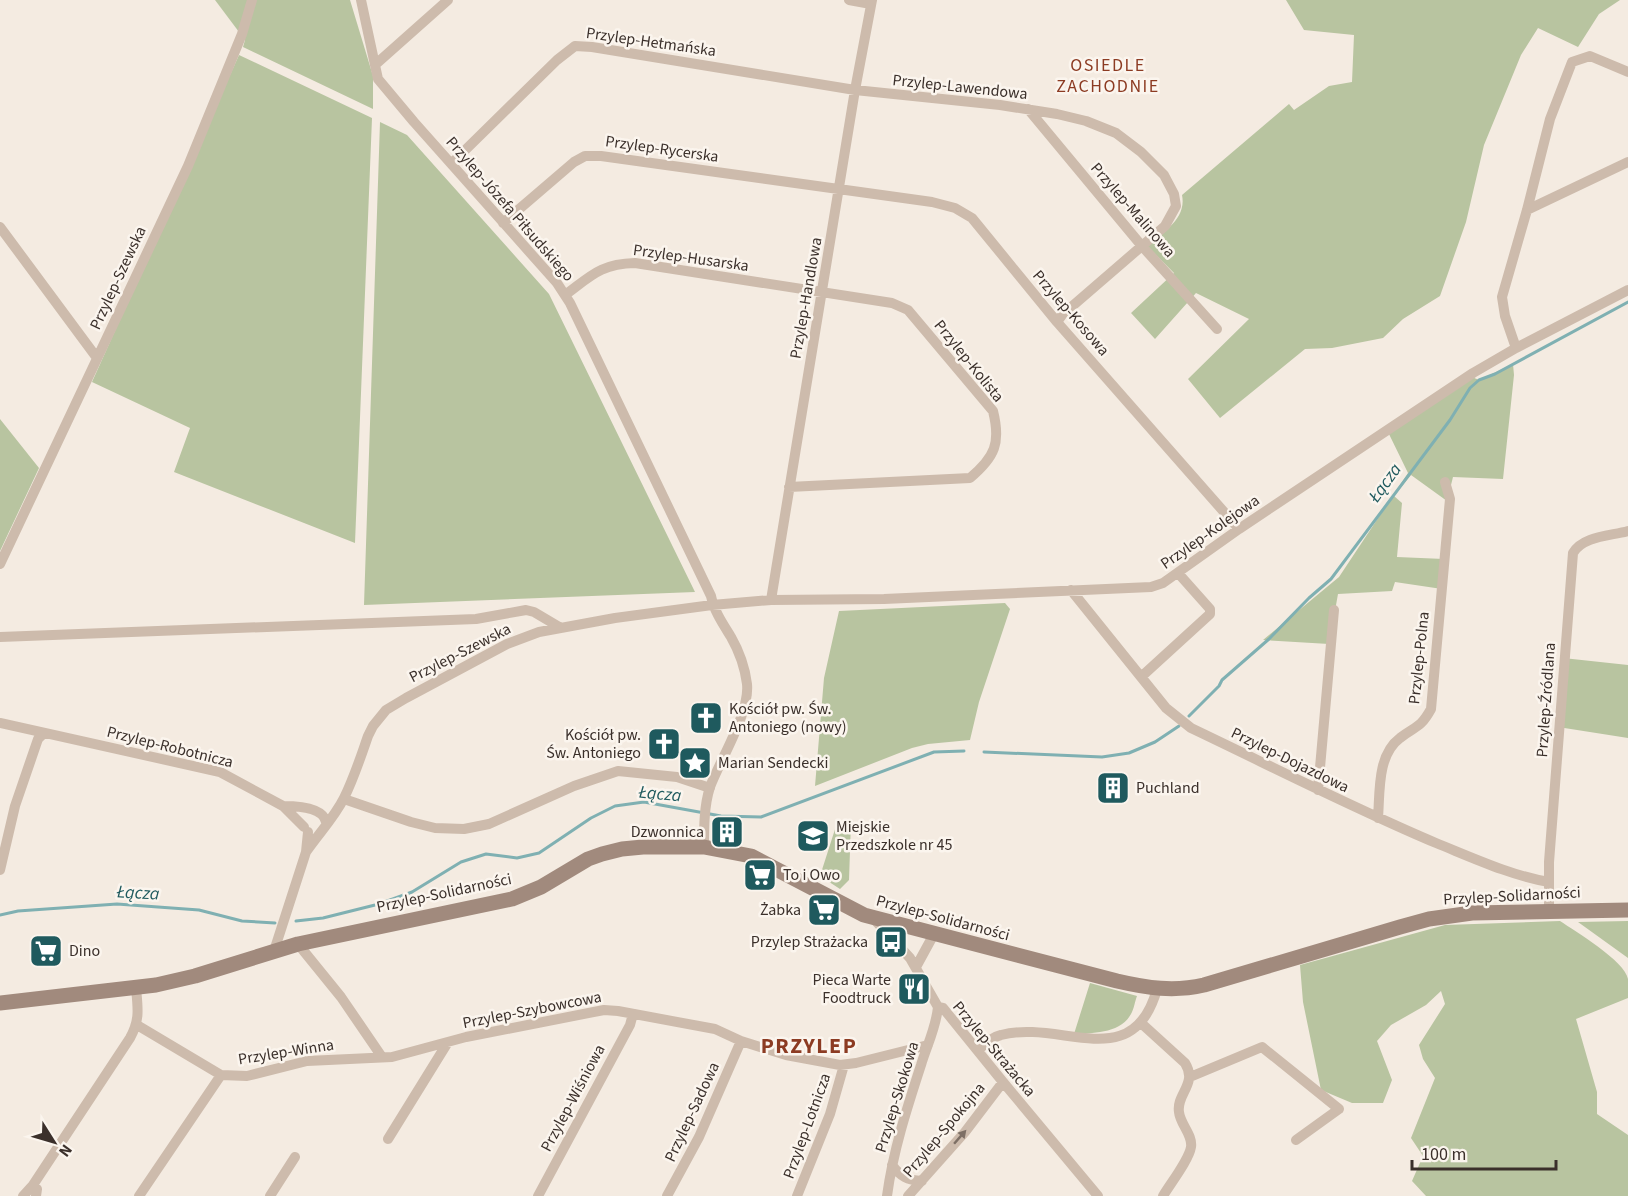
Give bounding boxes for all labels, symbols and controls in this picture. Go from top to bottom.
street label: Przylep-Hetmańska [585,22,717,62]
district label: OSIEDLE ZACHODNIE [1056,53,1160,99]
street label: Przylep-Lawendowa [891,69,1029,105]
street label: Przylep-Rycerska [604,130,720,168]
street label: Przylep-Józefa Piłsudskiego [441,132,579,286]
street label: Przylep-Malinowa [1086,158,1180,262]
street label: Przylep-Szewska [84,223,152,333]
street label: Przylep-Handlowa [784,236,828,360]
street label: Przylep-Husarska [632,239,750,277]
street label: Przylep-Kosowa [1028,265,1114,361]
street label: Przylep-Kolista [929,315,1009,407]
water label: Łącza [1362,458,1408,508]
street label: Przylep-Kolejowa [1156,490,1264,574]
street label: Przylep-Polna [1403,611,1435,705]
street label: Przylep-Szewska [405,618,515,688]
street label: Przylep-Źródlana [1531,642,1561,758]
place label: Kościół pw. Św. Antoniego (nowy) [729,698,847,738]
church icon: Kościół pw. Św. Antoniego (nowy) [688,700,724,736]
street label: Przylep-Robotnicza [105,721,235,773]
street label: Przylep-Dojazdowa [1227,722,1353,798]
place label: Kościół pw. Św. Antoniego [546,724,641,764]
church icon: Kościół pw. Św. Antoniego [646,726,682,762]
place icon: Marian Sendecki [677,745,713,781]
place label: Marian Sendecki [718,752,828,774]
building icon: Puchland [1095,770,1131,806]
place label: Puchland [1136,777,1200,799]
water label: Łącza [637,780,683,808]
building icon: Dzwonnica [709,814,745,850]
place label: Miejskie Przedszkole nr 45 [836,816,952,856]
school or university icon: Miejskie Przedszkole nr 45 [795,818,831,854]
place label: Dzwonnica [631,821,704,843]
supermarket icon: To i Owo [742,857,778,893]
place label: To i Owo [783,864,840,886]
street label: Przylep-Solidarności [374,868,514,918]
water label: Łącza [115,879,160,907]
street label: Przylep-Solidarności [1443,881,1581,911]
street label: Przylep-Solidarności [874,890,1012,946]
supermarket icon: Żabka [806,892,842,928]
place label: Żabka [760,899,801,921]
bus stop icon: Przylep Strażacka [873,924,909,960]
place label: Przylep Strażacka [751,931,868,953]
supermarket icon: Dino [28,933,64,969]
place label: Dino [69,940,100,962]
place label: Pieca Warte Foodtruck [813,969,891,1009]
restaurant icon: Pieca Warte Foodtruck [896,971,932,1007]
street label: Przylep-Szybowcowa [461,986,603,1034]
street label: Przylep-Strażacka [947,996,1041,1102]
district label: PRZYLEP [761,1030,857,1062]
street label: Przylep-Winna [237,1034,335,1070]
street label: Przylep-Skokowa [870,1039,924,1155]
street label: Przylep-Wiśniowa [535,1041,611,1155]
street label: Przylep-Sadowa [659,1058,725,1166]
street label: Przylep-Lotnicza [778,1070,836,1182]
street label: Przylep-Spokojna [898,1078,990,1182]
north arrow [24,1112,84,1172]
one-way arrow [953,1130,966,1145]
scale bar [1412,1133,1556,1171]
text: N [53,1140,77,1161]
text: 100 m [1421,1142,1466,1167]

